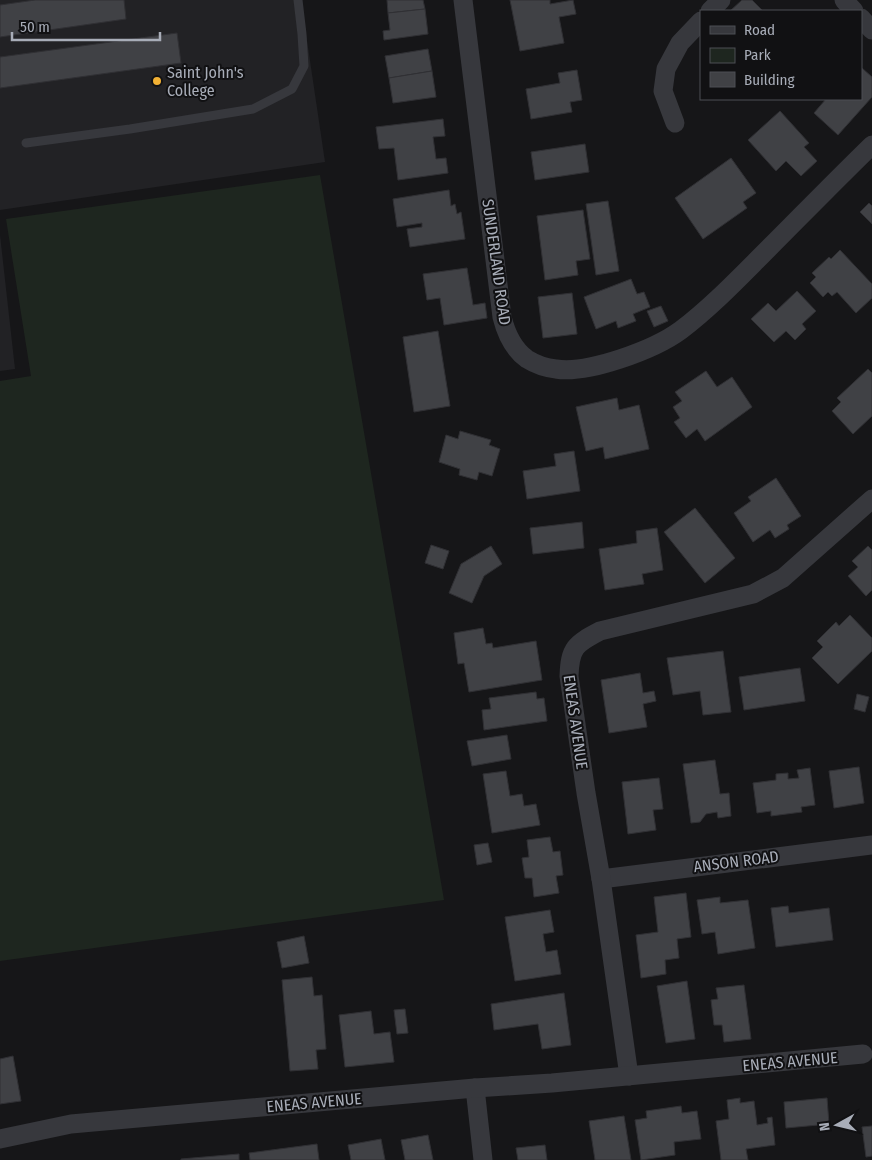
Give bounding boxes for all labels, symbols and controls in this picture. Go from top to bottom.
scale bar [12,10,160,42]
legend [700,10,862,100]
text: 50 m [20,18,50,36]
text: Road [744,21,775,39]
text: Park [744,46,771,64]
place label: Saint John's College [167,63,244,100]
text: Building [744,71,795,89]
marker: Saint John's College [151,75,163,87]
street label: SUNDERLAND ROAD [478,198,515,326]
street label: ENEAS AVENUE [559,674,592,771]
street label: ANSON ROAD [692,847,780,876]
street label: ENEAS AVENUE [742,1048,838,1075]
street label: ENEAS AVENUE [266,1089,362,1116]
north arrow [812,1100,862,1150]
text: N [816,1121,834,1132]

